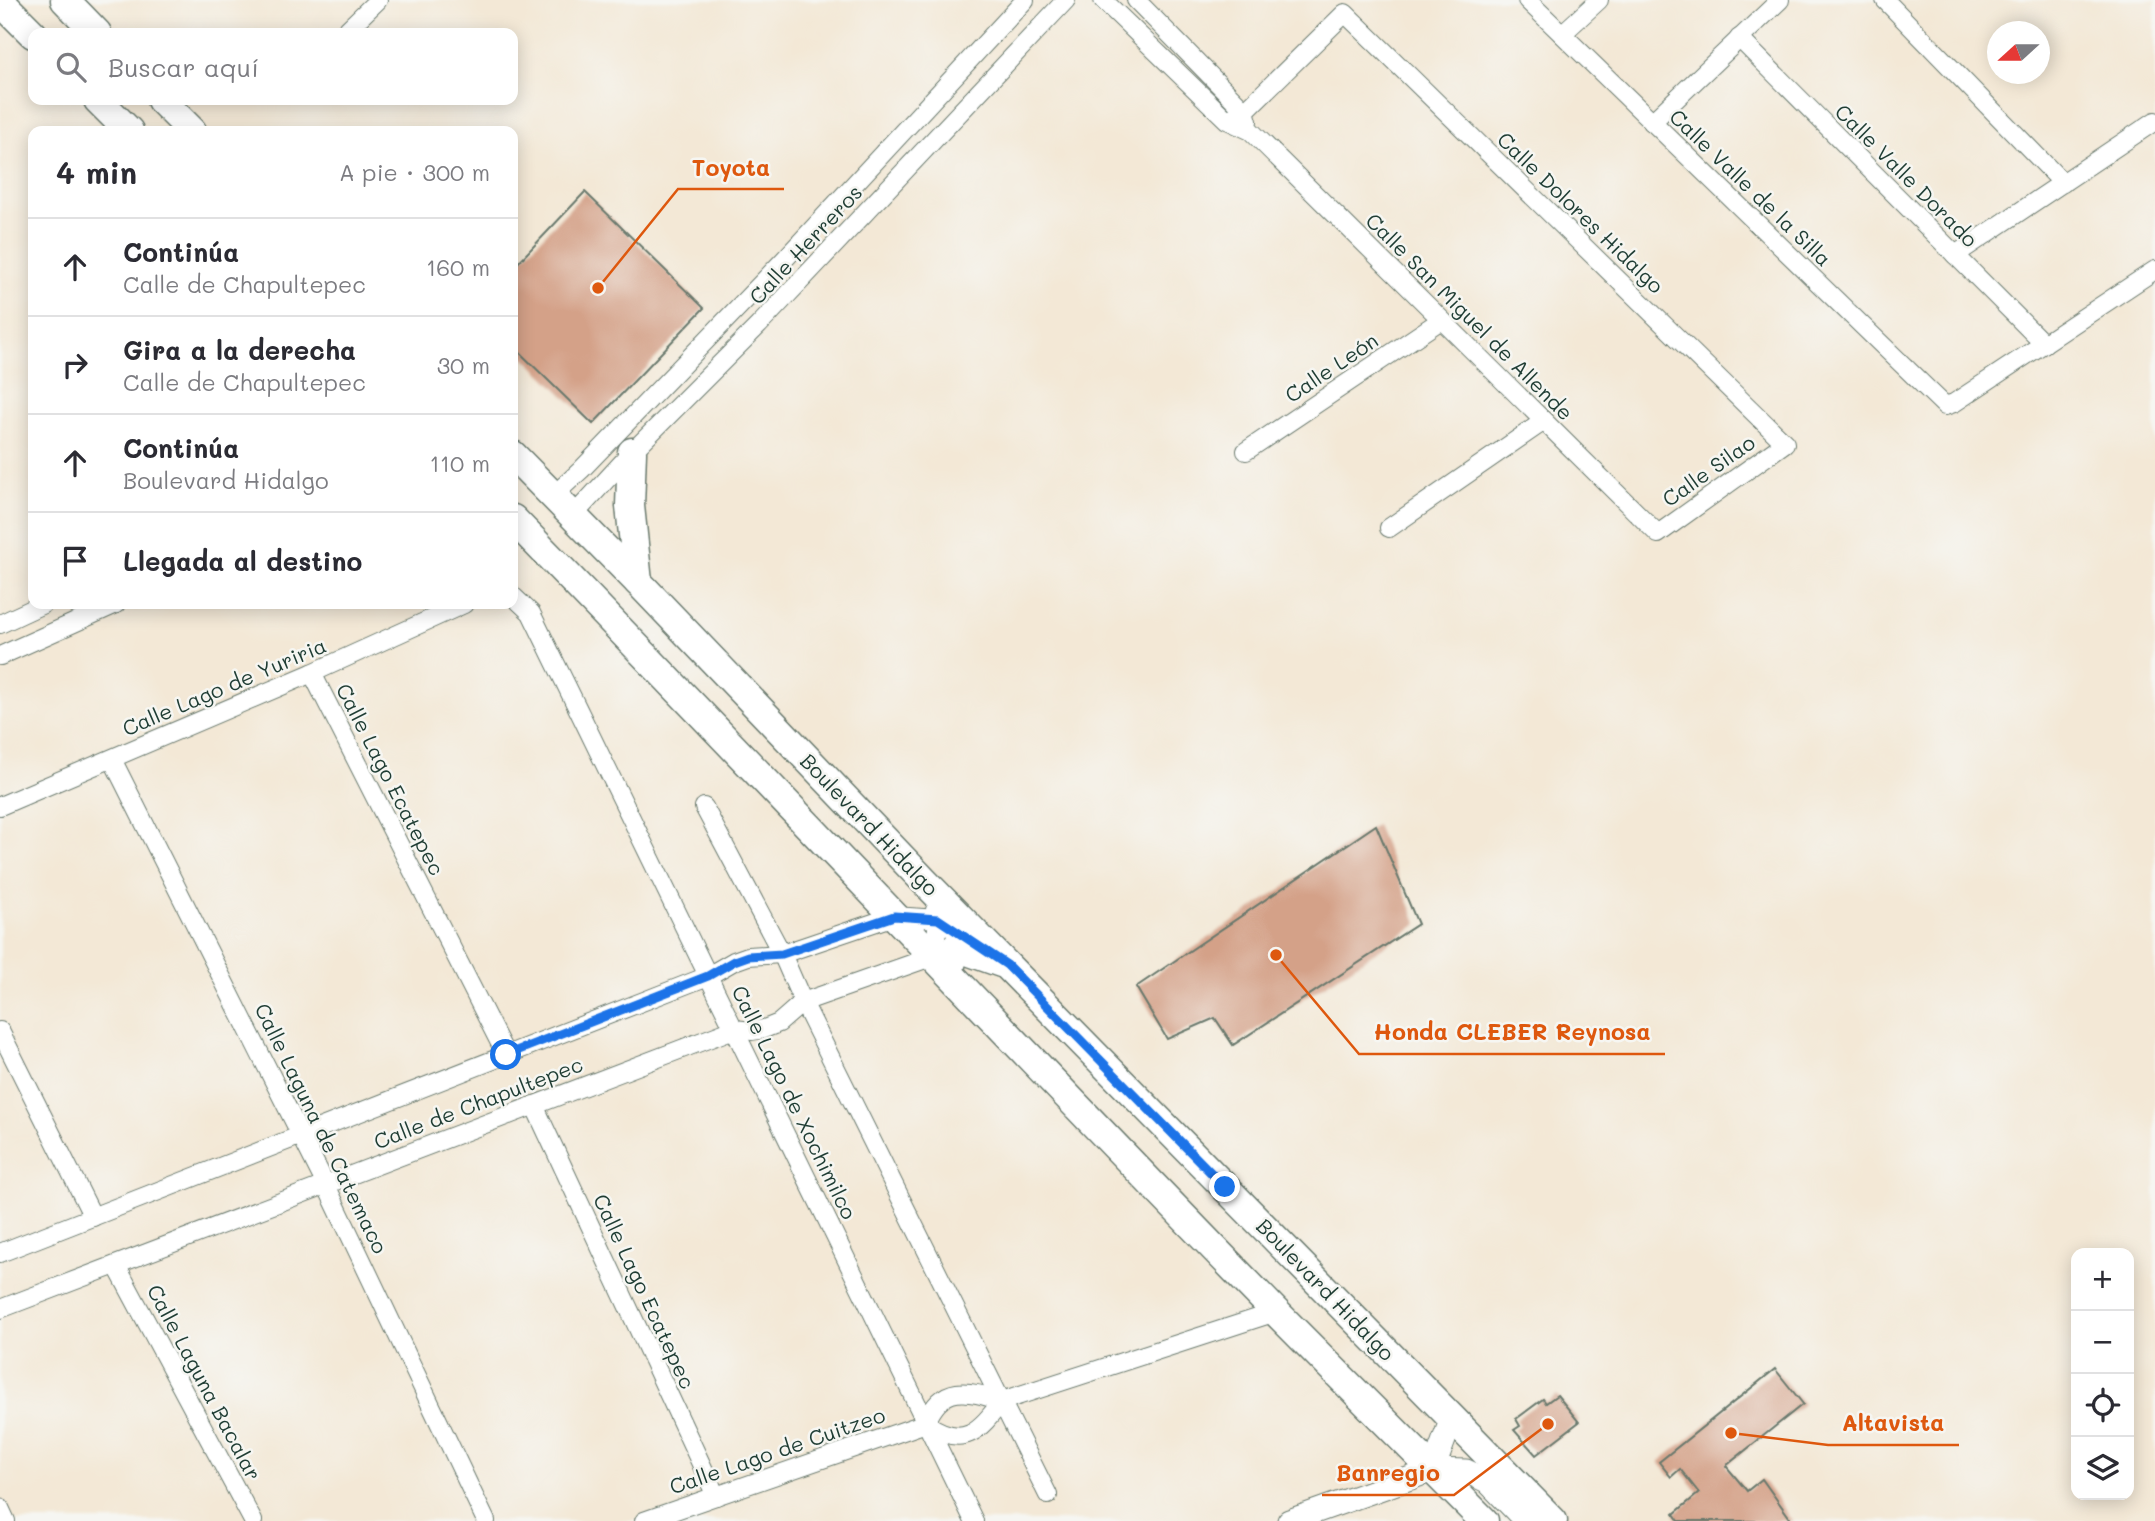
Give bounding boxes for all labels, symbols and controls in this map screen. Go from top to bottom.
north arrow [1987,21,2050,84]
search box [28,28,518,105]
icon: search [52,48,90,86]
text: Buscar aquí [108,50,259,84]
street label: Calle Valle Dorado [1830,98,1984,252]
street label: Calle Valle de la Silla [1664,103,1838,271]
street label: Calle Dolores Hidalgo [1492,125,1670,299]
callout: Toyota [678,145,784,189]
text: 4 min [56,152,137,192]
text: Toyota [692,152,770,182]
text: A pie · 300 m [339,157,490,187]
street label: Calle Herreros [743,179,867,309]
street label: Calle San Miguel de Allende [1361,207,1579,425]
text: Continúa [123,235,239,269]
icon: ahead [56,248,94,286]
text: 160 m [426,252,490,282]
text: Calle de Chapultepec [123,269,366,299]
street label: Calle León [1279,326,1383,408]
text: Gira a la derecha [123,333,356,367]
icon: right [56,346,94,384]
text: 30 m [437,350,490,380]
text: Calle de Chapultepec [123,367,366,397]
street label: Calle Silao [1656,428,1760,512]
text: Continúa [123,431,239,465]
icon: ahead [56,444,94,482]
text: 110 m [430,448,490,478]
text: Boulevard Hidalgo [123,465,329,495]
icon: arrive [56,542,94,580]
text: Llegada al destino [123,544,362,578]
street label: Calle Lago de Yuriria [118,631,330,741]
street label: Calle Lago Ecatepec [331,679,451,879]
street label: Boulevard Hidalgo [795,747,945,901]
street label: Calle Lago de Xochimilco [727,981,863,1223]
street label: Calle Laguna de Catemaco [249,998,395,1258]
callout: Honda CLEBER Reynosa [1359,1010,1665,1054]
text: Honda CLEBER Reynosa [1373,1016,1651,1046]
route start [490,1039,521,1070]
street label: Calle de Chapultepec [370,1050,586,1154]
route end [1209,1171,1240,1202]
street label: Calle Lago Ecatepec [588,1189,702,1393]
street label: Boulevard Hidalgo [1251,1212,1401,1366]
map controls [2071,1248,2134,1500]
button: + [2071,1248,2134,1311]
street label: Calle Laguna Bacalar [142,1279,268,1485]
button: − [2071,1311,2134,1374]
button: locate [2071,1374,2134,1437]
street label: Calle Lago de Cuitzeo [666,1400,888,1500]
callout: Altavista [1828,1401,1959,1445]
text: Altavista [1842,1407,1944,1437]
button: layers [2071,1437,2134,1500]
callout: Banregio [1322,1451,1454,1495]
text: Banregio [1336,1457,1440,1487]

